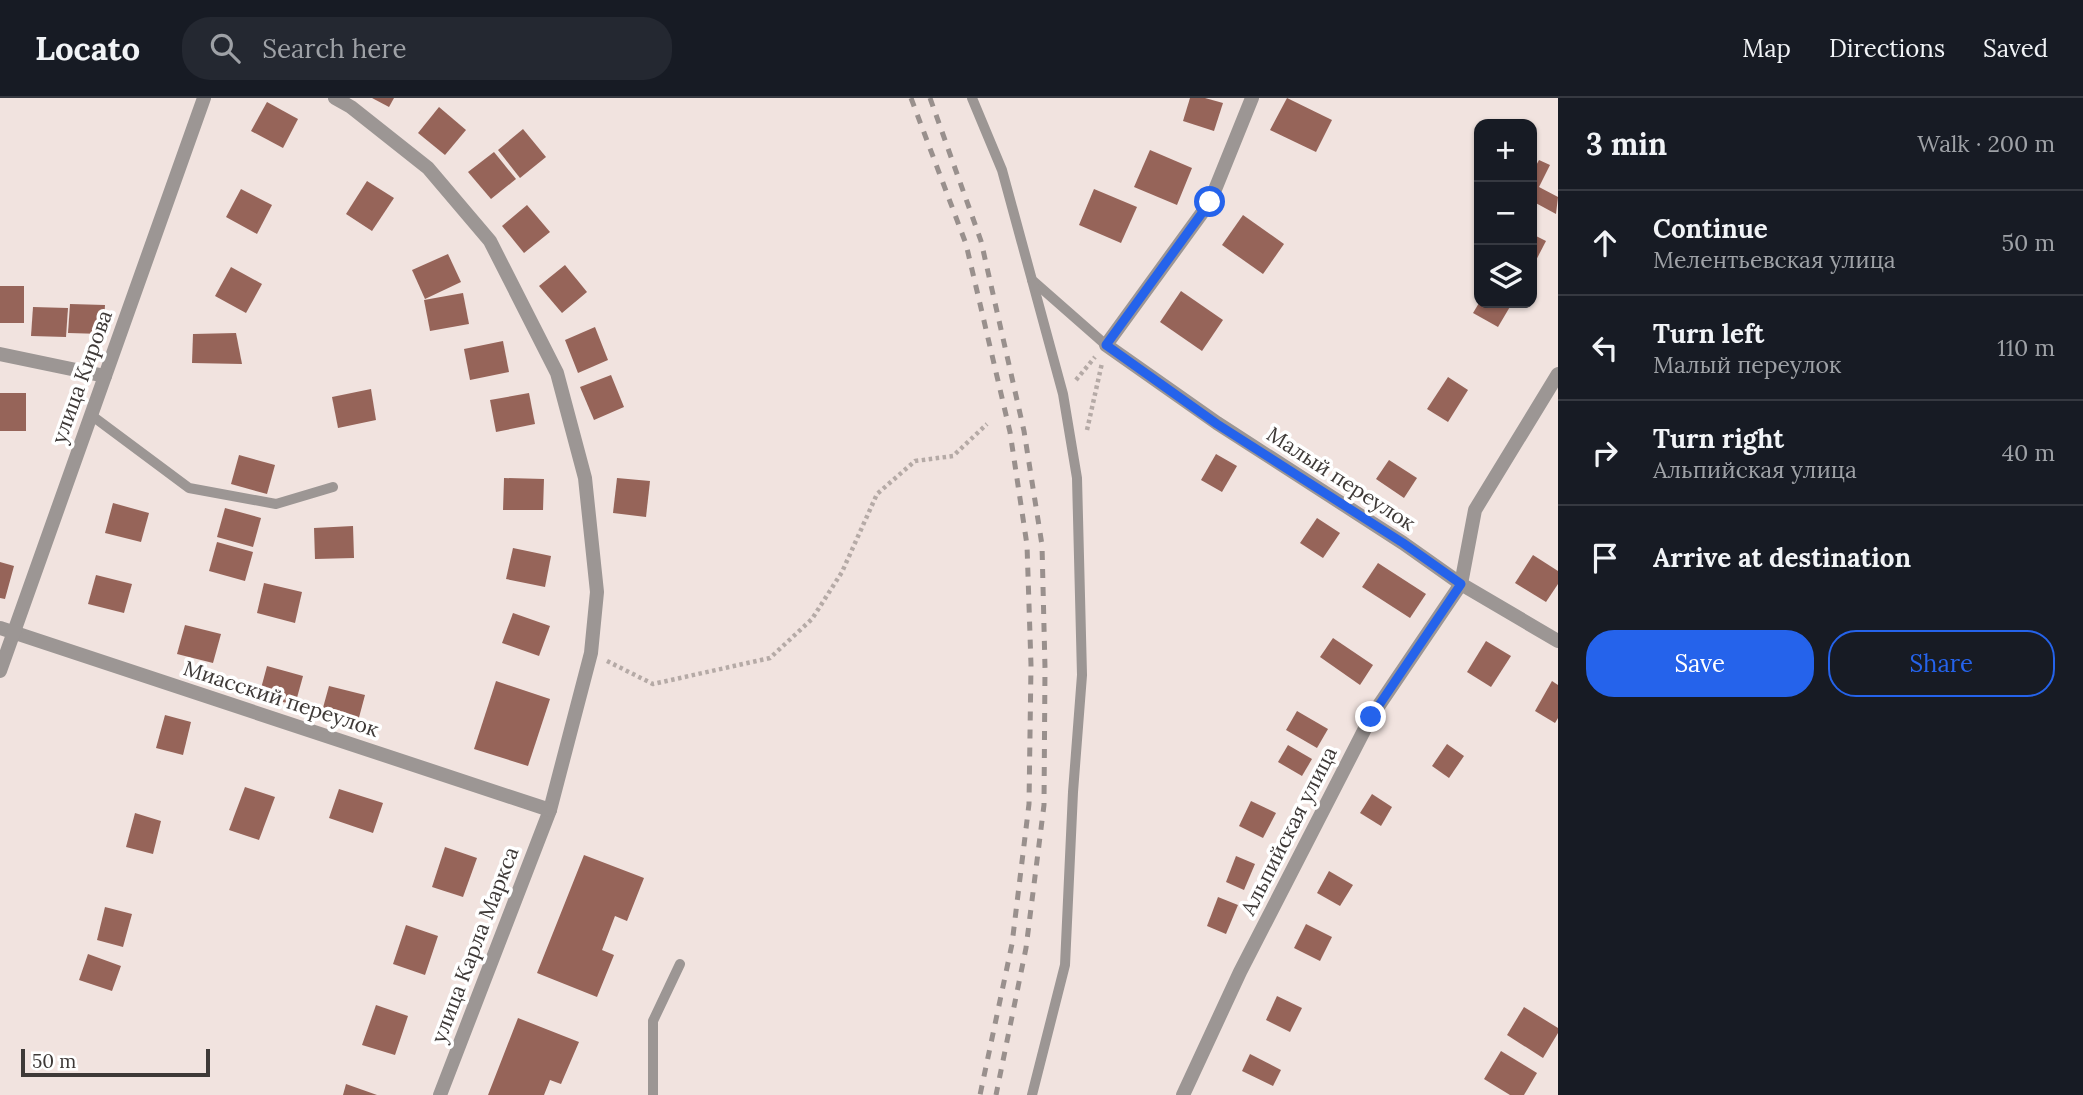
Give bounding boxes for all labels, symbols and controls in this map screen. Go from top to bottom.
search box [182,17,672,80]
text: Locato [35,27,140,69]
icon: search [206,29,244,67]
text: Search here [262,32,407,65]
text: Map [1742,33,1791,64]
text: Directions [1829,33,1945,64]
text: Saved [1983,33,2048,64]
map controls [1474,119,1537,308]
button: + [1474,119,1537,182]
text: 3 min [1586,125,1667,163]
text: Walk · 200 m [1917,129,2055,158]
button: − [1474,182,1537,245]
route start [1194,186,1225,217]
text: Continue [1653,212,1768,245]
icon: ahead [1586,224,1624,262]
text: 50 m [2002,228,2055,257]
button: layers [1474,245,1537,308]
text: Мелентьевская улица [1653,245,1896,274]
street label: улица Кирова [45,306,118,447]
text: Turn left [1653,317,1764,350]
icon: left [1586,329,1624,367]
text: 110 m [1997,333,2055,362]
text: Малый переулок [1653,350,1841,379]
street label: Малый переулок [1262,420,1421,537]
text: Turn right [1653,422,1784,455]
icon: right [1586,434,1624,472]
text: 40 m [2002,438,2055,467]
text: Альпийская улица [1653,455,1857,484]
icon: arrive [1586,539,1624,577]
text: Arrive at destination [1653,541,1911,574]
button: Save [1586,630,1814,697]
button: Share [1828,630,2055,697]
street label: Миасский переулок [180,654,383,743]
route end [1355,701,1386,732]
street label: Альпийская улица [1234,742,1343,921]
street label: улица Карла Маркса [425,843,524,1047]
scale bar [21,1046,210,1078]
text: 50 m [32,1049,76,1073]

